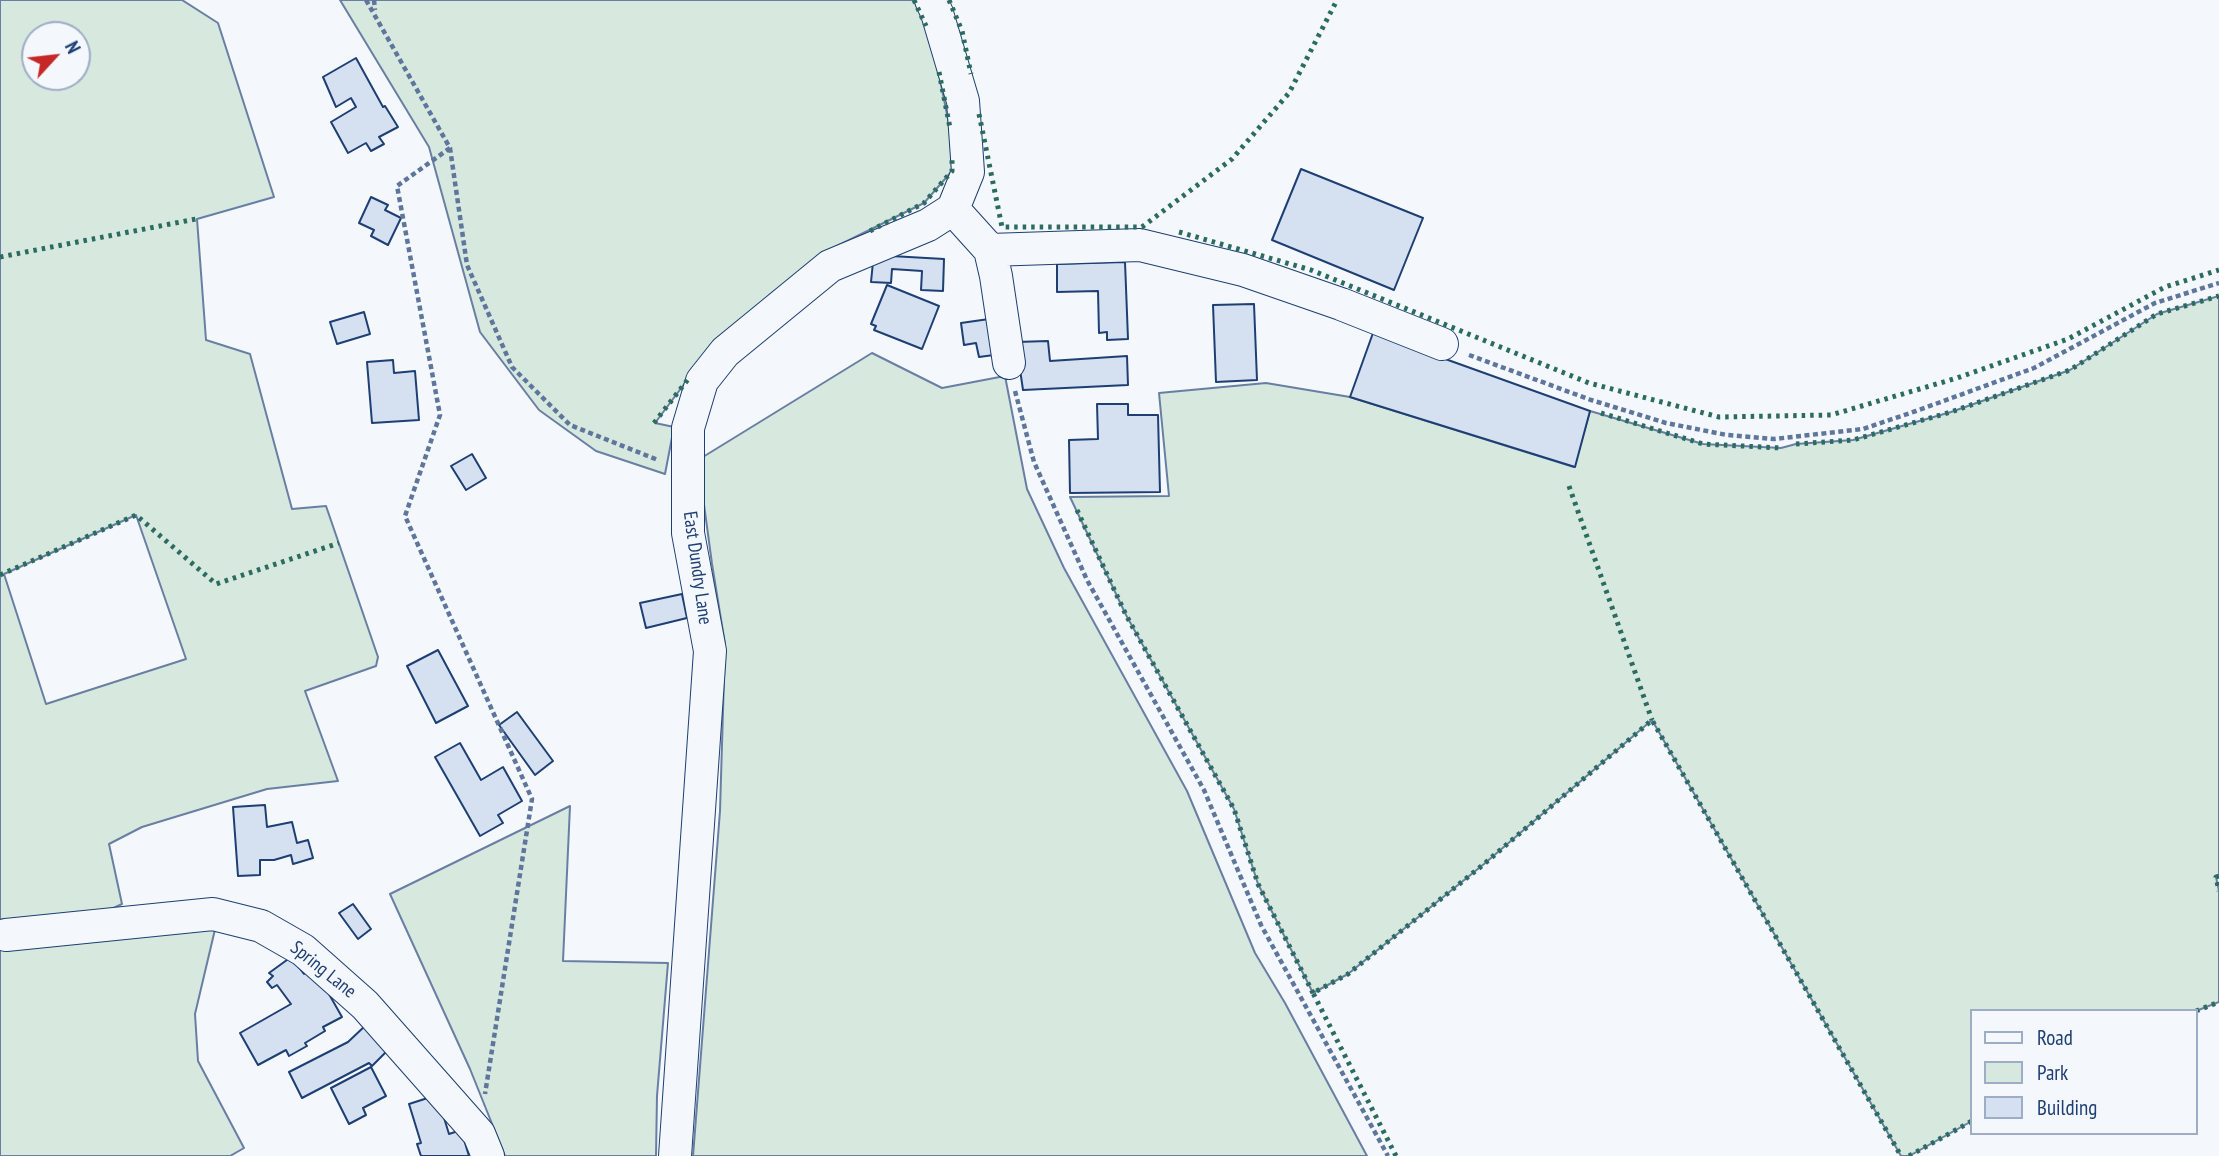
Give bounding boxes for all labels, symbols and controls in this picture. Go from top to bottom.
north arrow [21,21,91,91]
text: N [60,37,86,57]
street label: East Dundry Lane [678,510,716,626]
street label: Spring Lane [286,937,360,1003]
legend [1970,1009,2198,1135]
text: Road [2037,1024,2073,1051]
text: Park [2037,1059,2068,1086]
text: Building [2037,1094,2097,1121]

